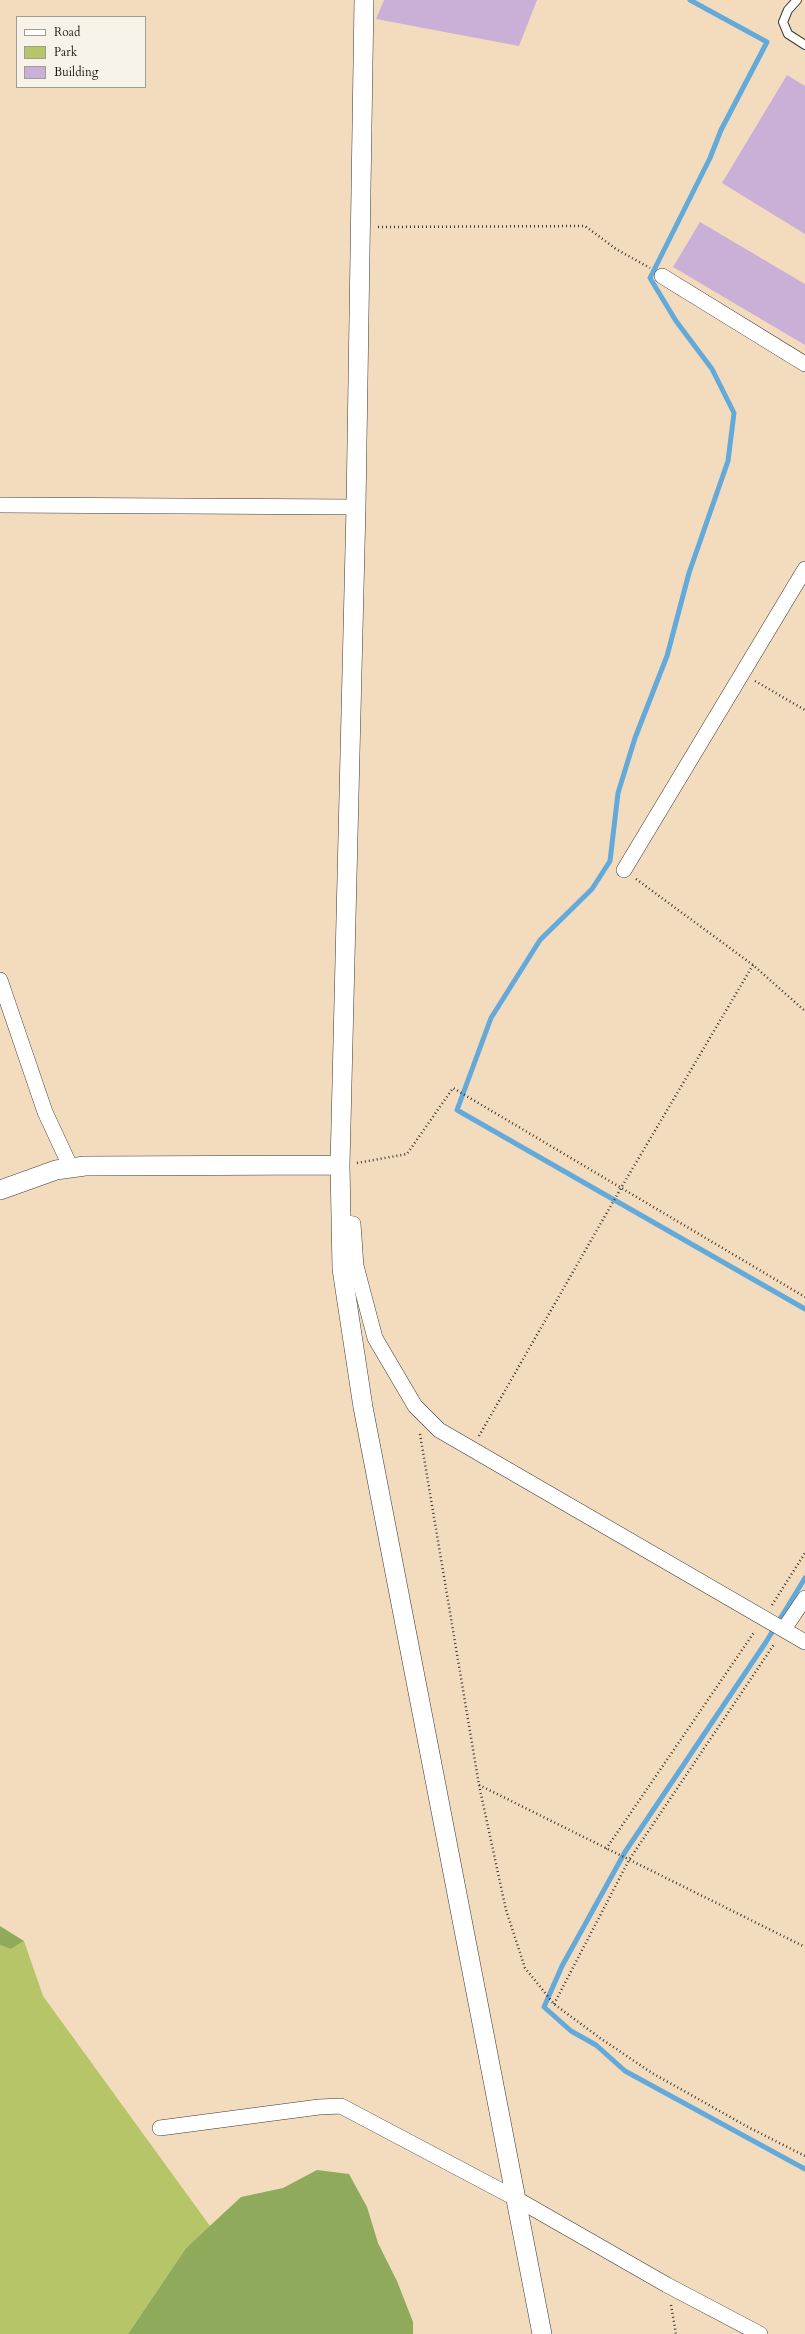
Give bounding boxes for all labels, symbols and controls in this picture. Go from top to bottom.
legend [16,16,146,88]
text: Road [54,24,80,40]
text: Park [54,44,77,60]
text: Building [54,64,98,80]

